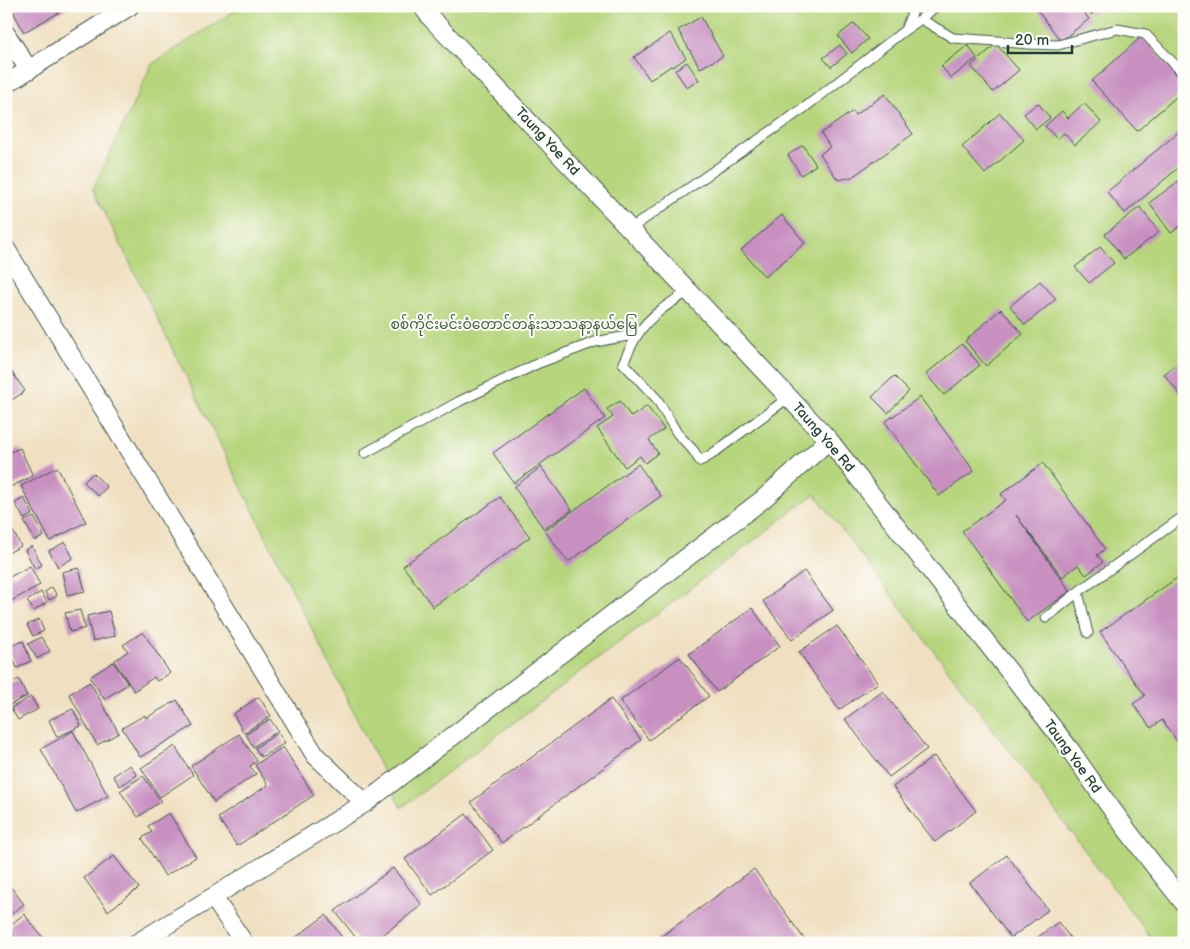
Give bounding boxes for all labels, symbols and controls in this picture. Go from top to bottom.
scale bar [1008,22,1071,54]
text: 20 m [1015,31,1049,50]
street label: Taung Yoe Rd [512,104,583,179]
park label: စစ်ကိုင်းမင်းဝံတောင်တန်းသာသနာ့နယ်မြေ [390,314,638,336]
street label: Taung Yoe Rd [789,399,858,476]
street label: Taung Yoe Rd [1040,716,1105,796]

